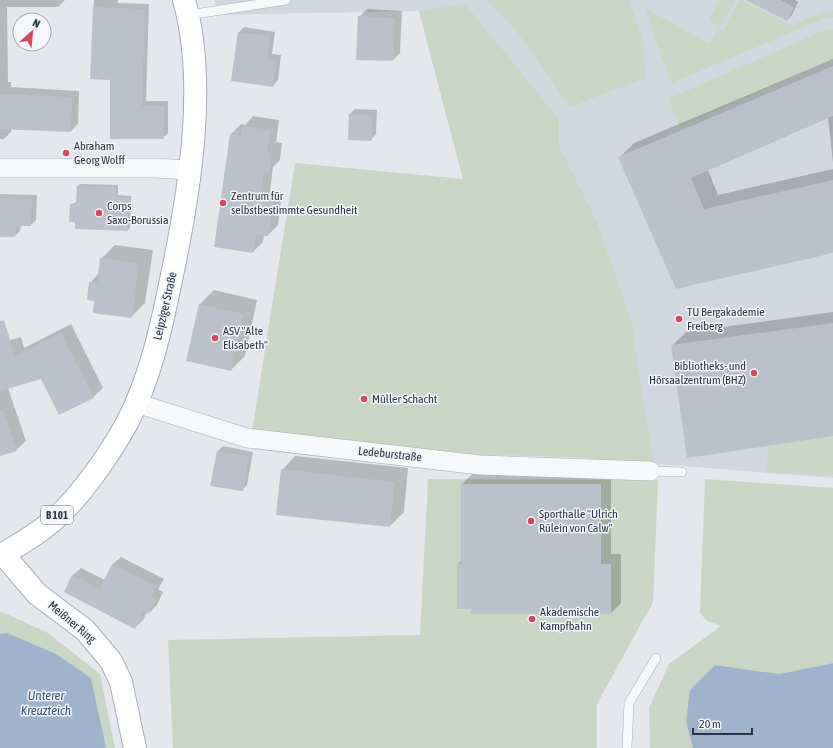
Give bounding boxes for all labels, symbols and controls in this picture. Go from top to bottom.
north arrow [12,12,52,52]
text: N [31,16,42,30]
place label: Abraham Georg Wolff [74,139,126,167]
marker: Abraham Georg Wolff [61,148,71,158]
place label: Zentrum für selbstbestimmte Gesundheit [231,189,358,217]
marker: Zentrum für selbstbestimmte Gesundheit [218,198,228,208]
place label: Corps Saxo-Borussia [107,199,168,227]
marker: Corps Saxo-Borussia [94,208,104,218]
street label: Leipziger Straße [150,271,180,341]
place label: TU Bergakademie Freiberg [687,305,765,333]
marker: TU Bergakademie Freiberg [674,314,684,324]
place label: ASV "Alte Elisabeth" [223,324,268,352]
marker: ASV "Alte Elisabeth" [210,333,220,343]
place label: Bibliotheks- und Hörsaalzentrum (BHZ) [649,359,746,387]
marker: Bibliotheks- und Hörsaalzentrum (BHZ) [749,368,759,378]
place label: Müller Schacht [372,392,438,406]
marker: Müller Schacht [359,394,369,404]
street label: Ledeburstraße [358,444,422,464]
road number: B 101 [41,506,73,524]
place label: Sporthalle "Ulrich Rülein von Calw" [539,507,618,535]
marker: Sporthalle "Ulrich Rülein von Calw" [526,516,536,526]
street label: Meißner Ring [45,598,99,647]
place label: Akademische Kampfbahn [540,605,599,633]
marker: Akademische Kampfbahn [527,614,537,624]
water label: Unterer Kreuzteich [21,688,72,718]
scale bar [693,710,752,736]
text: 20 m [699,717,721,731]

